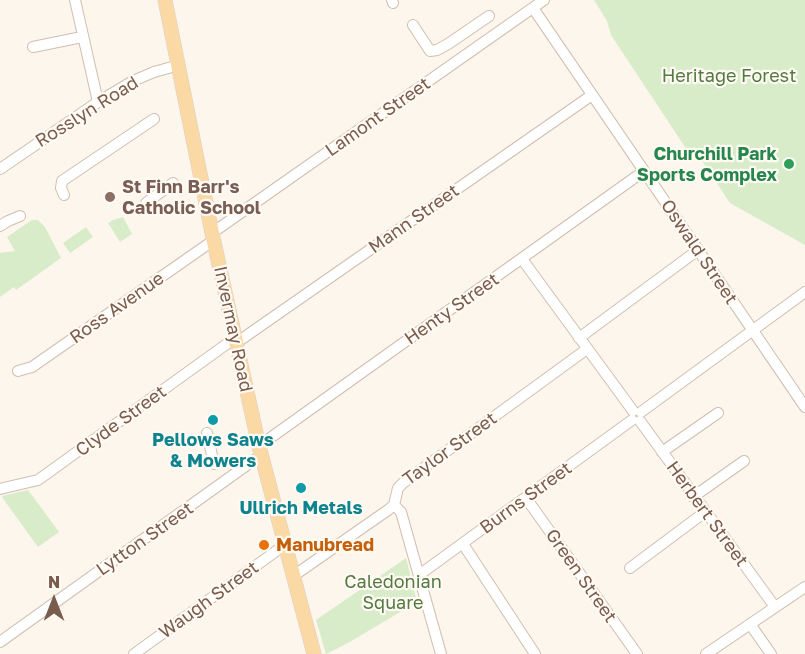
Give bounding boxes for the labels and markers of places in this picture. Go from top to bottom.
place label: Churchill Park Sports Complex [637,143,777,186]
marker: Churchill Park Sports Complex [782,157,796,171]
place label: St Finn Barr's Catholic School [122,176,261,219]
marker: St Finn Barr's Catholic School [103,190,117,204]
marker: Pellows Saws & Mowers [206,413,220,427]
place label: Pellows Saws & Mowers [152,429,274,472]
marker: Ullrich Metals [294,481,308,495]
place label: Ullrich Metals [239,497,363,519]
place label: Manubread [276,534,374,556]
marker: Manubread [257,538,271,552]

